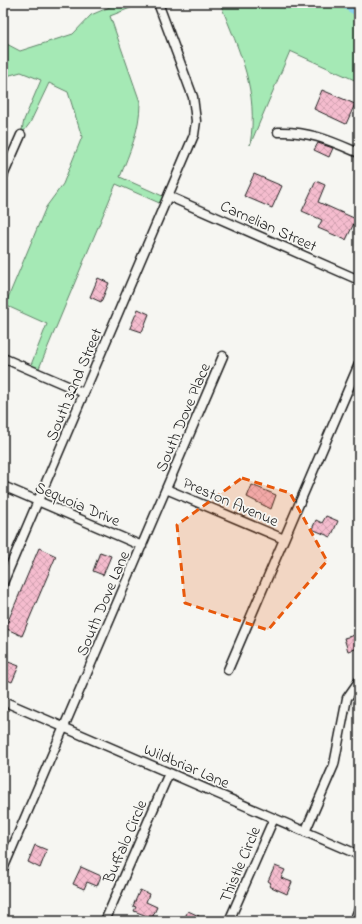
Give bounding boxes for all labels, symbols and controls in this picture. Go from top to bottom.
street label: Carnelian Street [216,195,321,259]
street label: South 32nd Street [40,324,110,445]
street label: South Dove Place [150,359,218,476]
street label: Preston Avenue [179,472,283,534]
street label: Sequoia Drive [31,476,124,534]
street label: South Dove Lane [71,547,137,660]
street label: Wildbriar Lane [140,738,234,796]
street label: Buffalo Circle [97,796,155,888]
street label: Thistle Circle [214,822,268,907]

